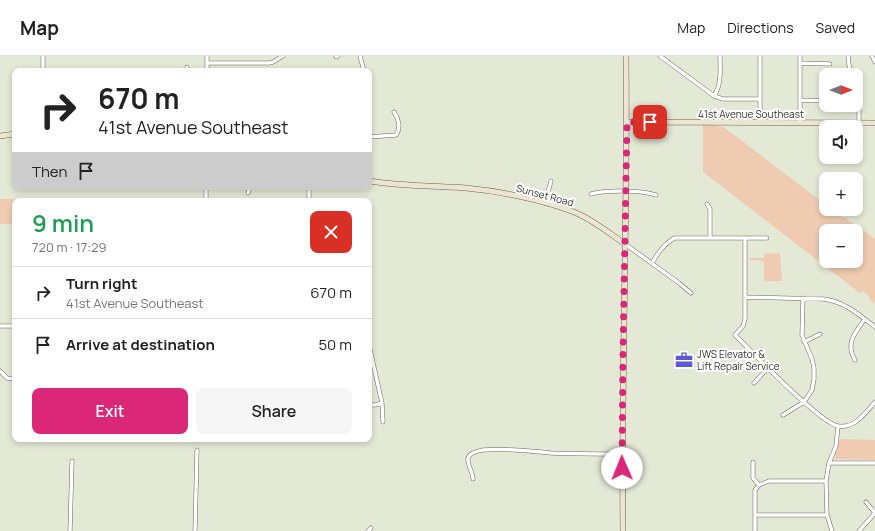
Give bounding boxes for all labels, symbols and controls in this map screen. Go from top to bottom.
text: Map [20,15,59,41]
text: Map [677,18,705,37]
text: Directions [727,18,794,37]
text: Saved [816,18,855,37]
north arrow [819,68,863,112]
map controls [819,68,863,268]
text: 670 m [98,79,180,117]
icon: right [32,84,84,136]
pin [633,105,667,139]
street label: 41st Avenue Southeast [698,107,804,121]
icon: arrive [639,111,661,133]
text: 41st Avenue Southeast [98,115,288,139]
button: sound [819,120,863,164]
icon: arrive [75,160,97,182]
text: Then [32,161,67,182]
button: + [819,172,863,216]
street label: Sunset Road [515,181,575,209]
text: 9 min [32,206,94,239]
button: close [310,211,352,253]
button: − [819,224,863,268]
text: 720 m · 17:29 [32,238,107,256]
text: Turn right [66,273,137,294]
icon: right [32,282,54,304]
text: 670 m [310,282,352,303]
text: 41st Avenue Southeast [66,294,204,312]
icon: arrive [32,334,54,356]
text: Arrive at destination [66,334,215,355]
text: 50 m [318,334,352,355]
place label: JWS Elevator & Lift Repair Service [697,347,780,373]
office icon: JWS Elevator & Lift Repair Service [674,350,694,370]
button: Exit [32,388,188,434]
button: Share [196,388,352,434]
position arrow [601,447,643,489]

